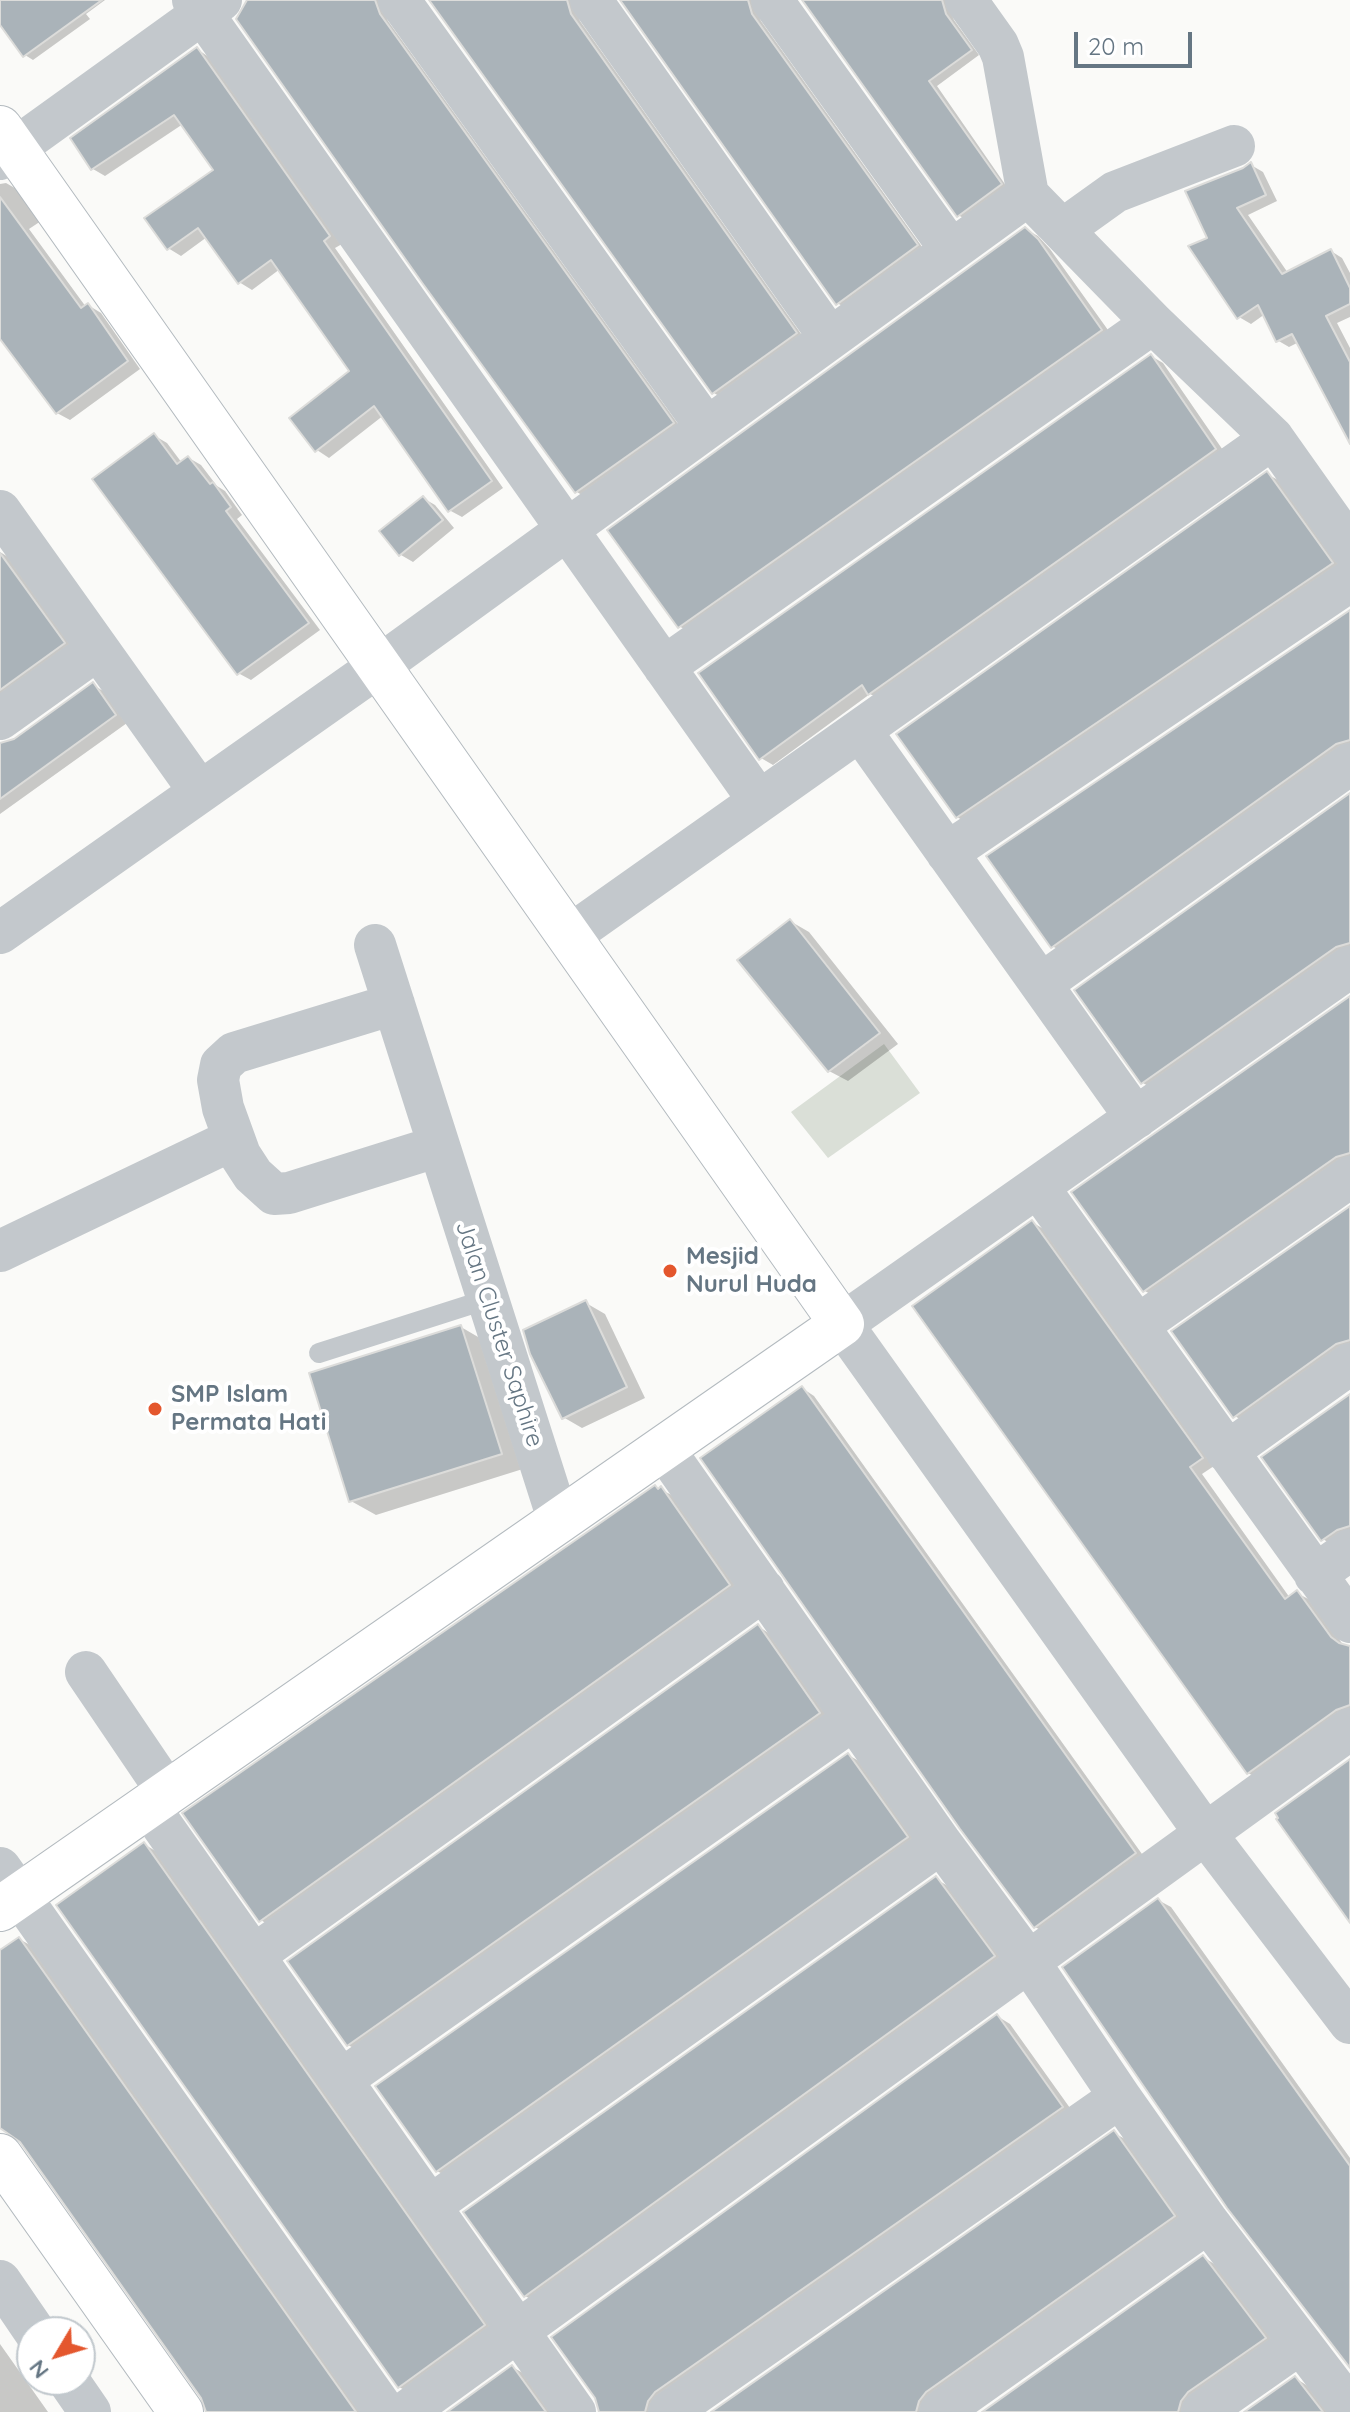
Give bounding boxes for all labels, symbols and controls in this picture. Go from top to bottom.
scale bar [1078,16,1196,66]
text: 20 m [1088,31,1144,61]
street label: Jalan Cluster Saphire [449,1217,549,1451]
place label: Mesjid Nurul Huda [686,1243,817,1299]
marker: Mesjid Nurul Huda [661,1262,679,1280]
place label: SMP Islam Permata Hati [171,1381,326,1437]
marker: SMP Islam Permata Hati [146,1400,164,1418]
north arrow [16,2316,96,2396]
text: N [23,2355,55,2385]

